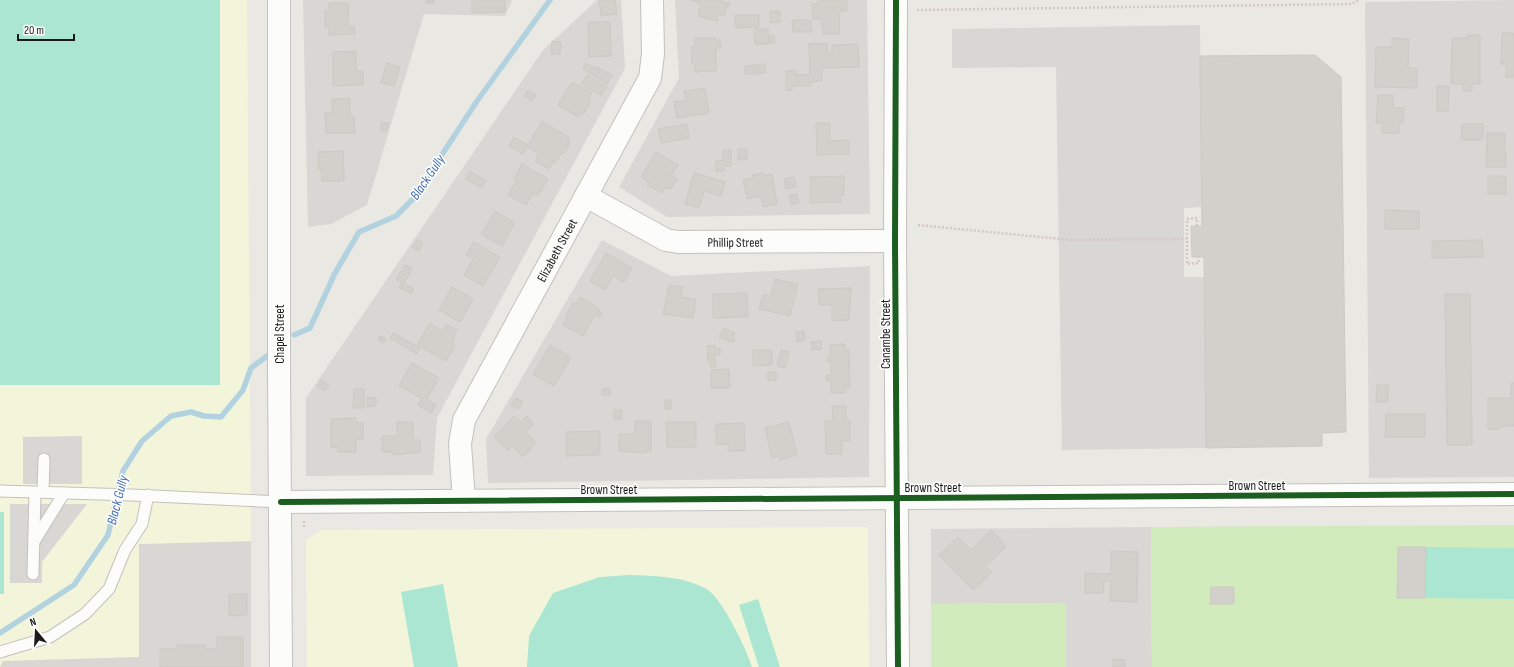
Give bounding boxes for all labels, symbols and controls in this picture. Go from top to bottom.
scale bar [18,16,74,42]
text: 20 m [24,23,44,38]
water label: Black Gully [406,151,449,203]
street label: Elizabeth Street [534,216,581,285]
street label: Phillip Street [708,235,764,251]
street label: Canambe Street [878,299,894,369]
street label: Chapel Street [272,304,288,364]
water label: Black Gully [103,473,132,527]
street label: Brown Street [1228,478,1286,494]
street label: Brown Street [904,480,962,496]
street label: Brown Street [580,482,638,498]
north arrow [16,611,56,651]
text: N [28,615,38,629]

